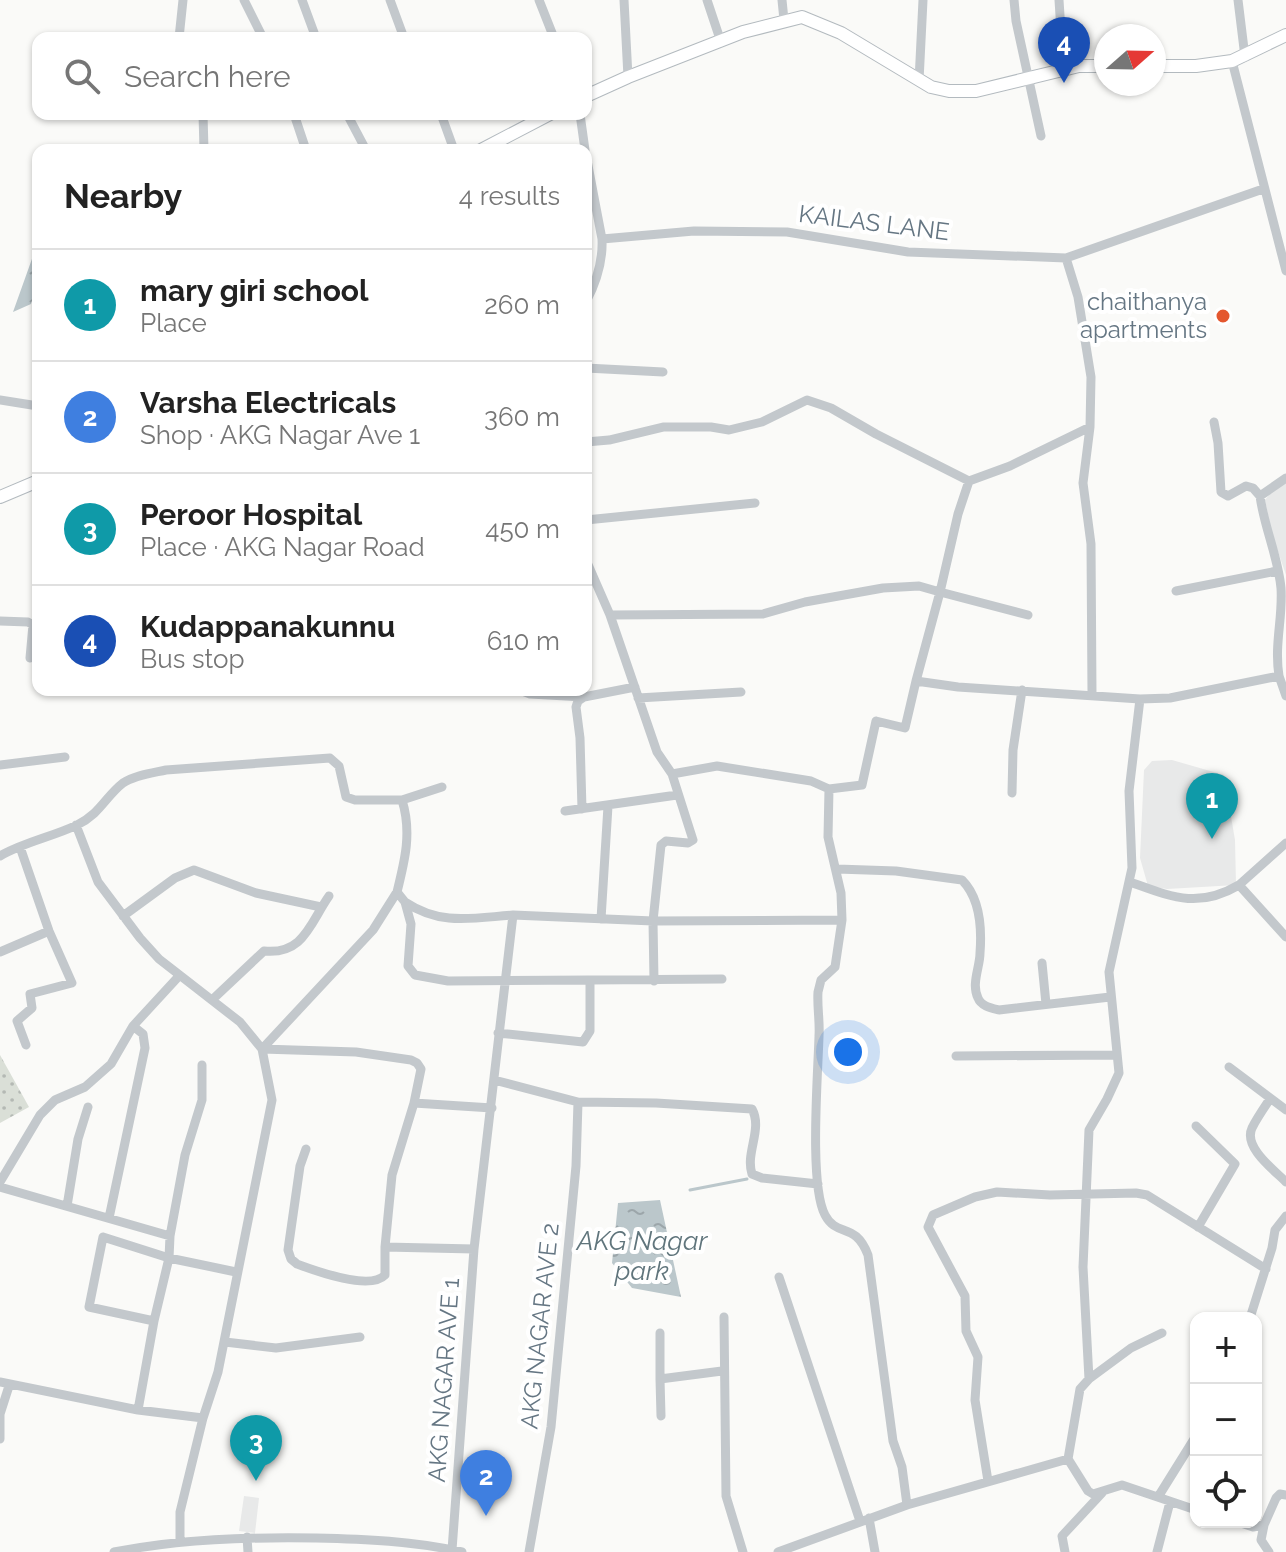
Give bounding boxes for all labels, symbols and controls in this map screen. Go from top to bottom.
pin: 4 [1038,17,1090,83]
north arrow [1094,24,1166,96]
search box [32,32,592,120]
icon: search [60,54,104,98]
text: Search here [124,59,291,94]
text: Nearby [64,176,182,216]
text: 4 results [459,181,560,211]
street label: KAILAS LANE [797,199,951,246]
text: mary giri school [140,273,369,308]
place label: chaithanya apartments [1080,287,1207,344]
text: 1 [84,290,96,320]
text: 260 m [484,290,560,320]
marker: chaithanya apartments [1214,307,1232,325]
text: Place [140,308,207,338]
text: Varsha Electricals [140,385,396,420]
text: 2 [83,402,97,432]
text: 360 m [484,402,560,432]
text: Shop · AKG Nagar Ave 1 [140,420,420,450]
text: Peroor Hospital [140,497,362,532]
text: 3 [83,514,97,544]
text: 450 m [485,514,560,544]
text: Place · AKG Nagar Road [140,532,425,562]
text: Kudappanakunnu [140,609,395,644]
text: 4 [83,626,97,656]
text: 610 m [487,626,560,656]
text: Bus stop [140,644,245,674]
pin: 1 [1186,773,1238,839]
your location [828,1032,868,1072]
street label: AKG NAGAR AVE 2 [514,1222,565,1430]
water label: AKG Nagar park [575,1226,708,1286]
street label: AKG NAGAR AVE 1 [422,1277,465,1483]
map controls [1190,1312,1262,1528]
button: + [1190,1312,1262,1384]
button: − [1190,1384,1262,1456]
pin: 3 [230,1415,282,1481]
pin: 2 [460,1450,512,1516]
button: locate [1190,1456,1262,1528]

